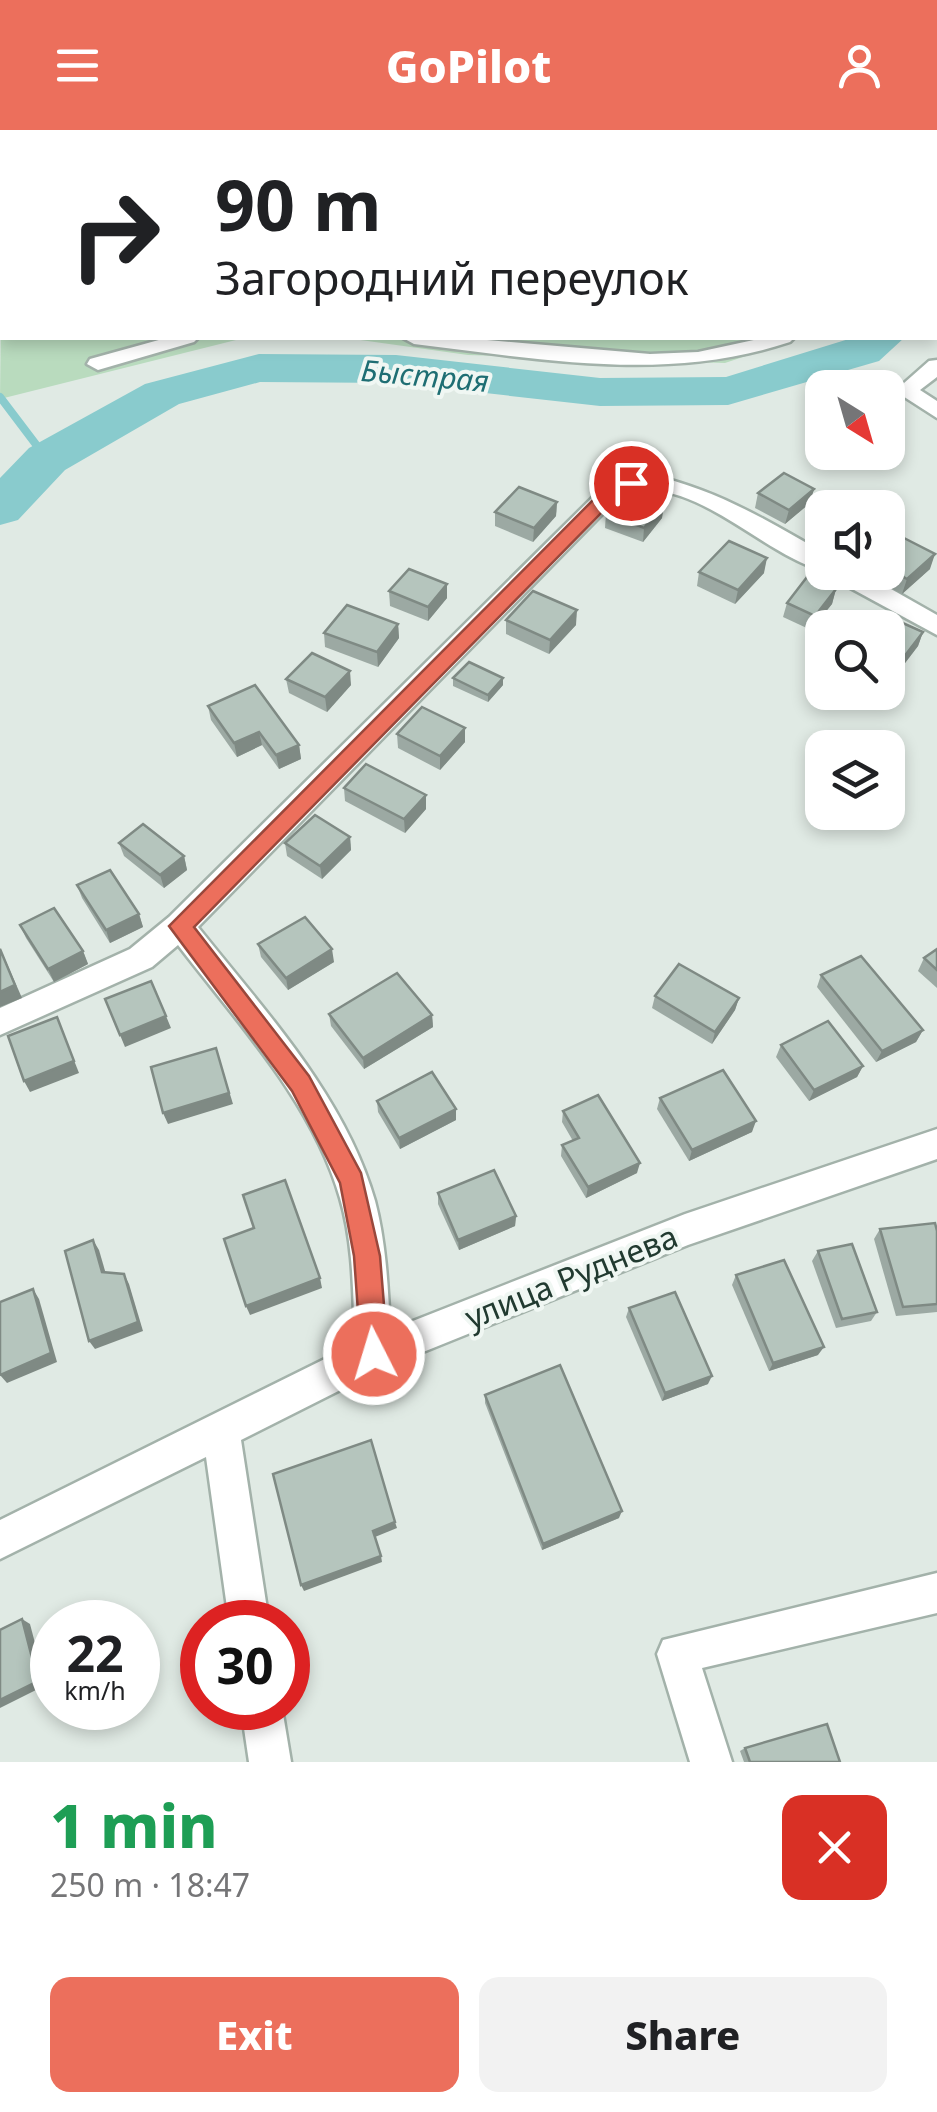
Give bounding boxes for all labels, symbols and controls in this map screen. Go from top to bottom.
text: GoPilot [386,35,551,96]
icon: menu [50,38,105,93]
icon: person [832,38,887,93]
text: 90 m [215,156,382,252]
icon: right [50,170,180,300]
text: Загородний переулок [215,247,689,308]
water label: Быстрая [360,349,490,401]
north arrow [805,370,905,470]
map controls [805,370,905,830]
pin [589,441,674,526]
icon: arrive [604,456,659,511]
button: sound [805,490,905,590]
button: search [805,610,905,710]
button: layers [805,730,905,830]
street label: улица Руднева [458,1214,684,1338]
position arrow [322,1302,426,1406]
speed limit sign: 30 [180,1600,310,1730]
text: 22 [66,1619,124,1687]
text: km/h [64,1673,126,1707]
text: 1 min [50,1784,218,1866]
button: close [782,1795,887,1900]
text: 250 m · 18:47 [50,1863,250,1906]
button: Exit [50,1977,459,2092]
button: Share [479,1977,887,2092]

